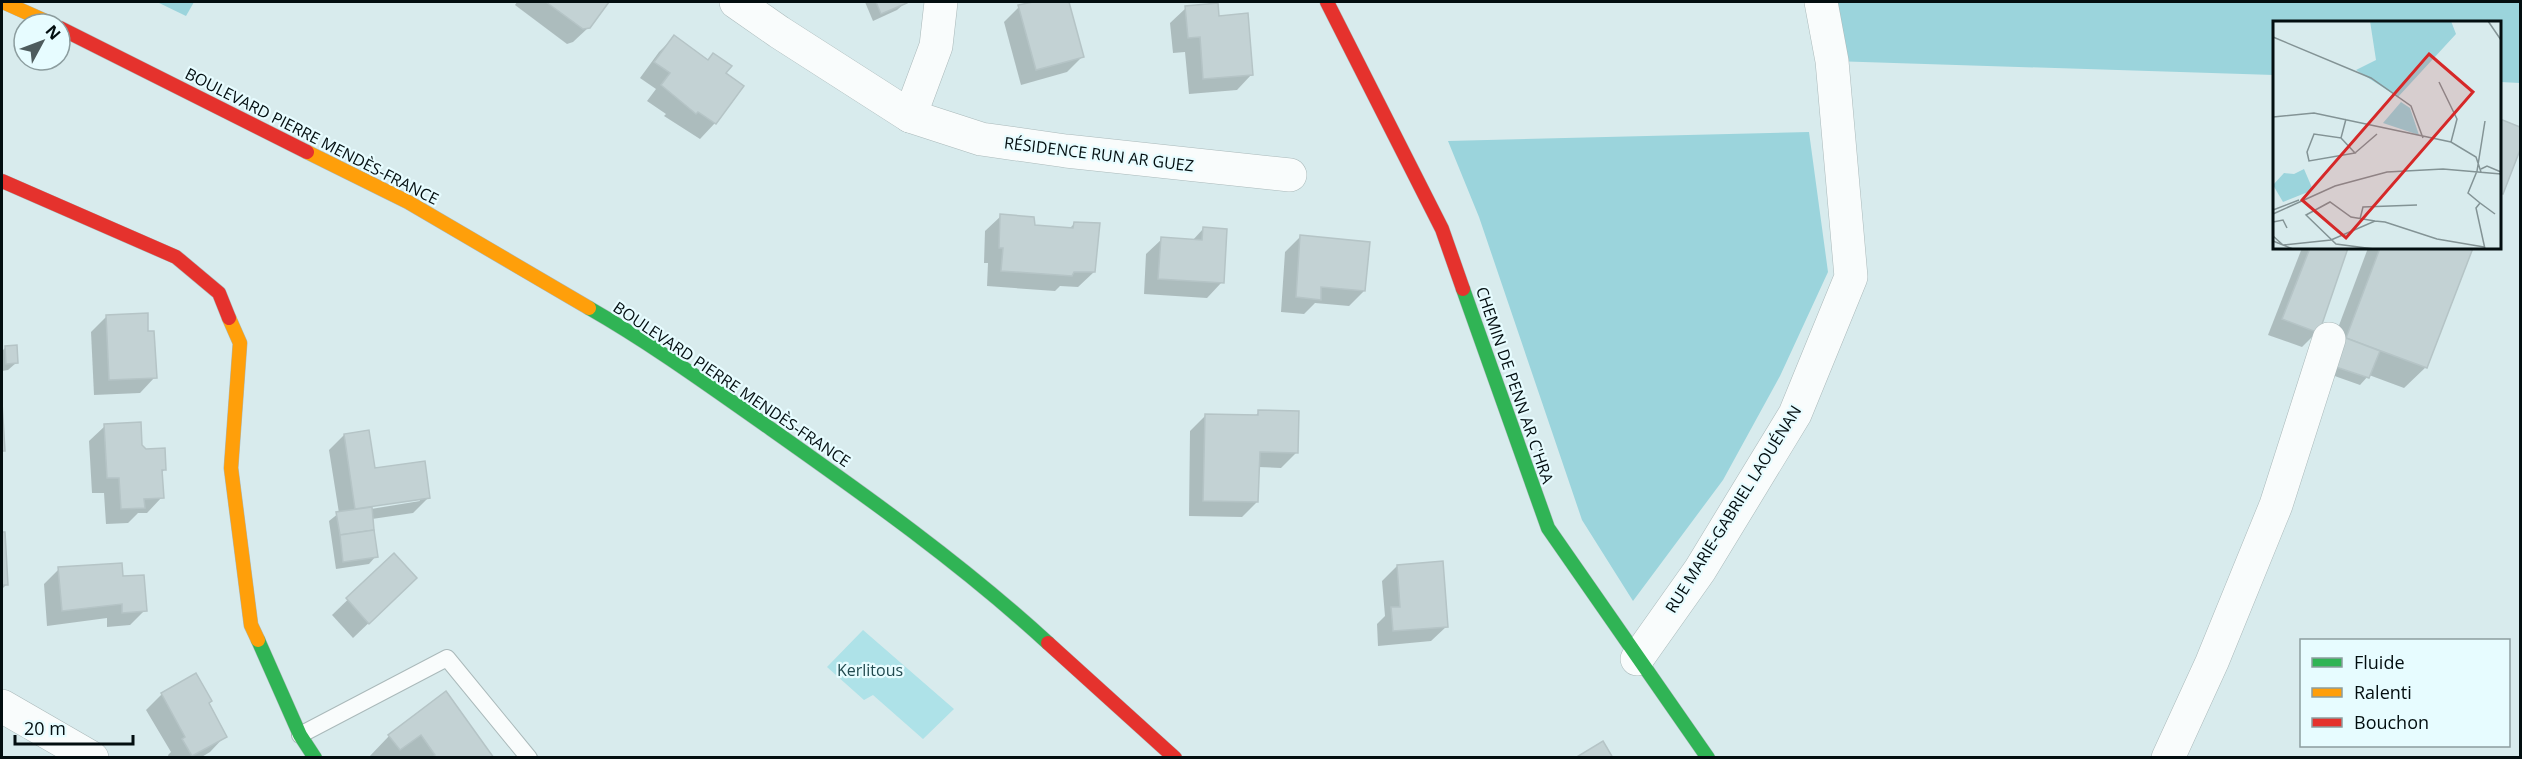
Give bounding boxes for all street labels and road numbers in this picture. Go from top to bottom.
street label: BOULEVARD PIERRE MENDÈS-FRANCE [181,62,443,210]
street label: RÉSIDENCE RUN AR GUEZ [1003,131,1195,177]
street label: CHEMIN DE PENN AR C'HRA [1471,284,1559,487]
street label: BOULEVARD PIERRE MENDÈS-FRANCE [609,296,855,472]
street label: RUE MARIE-GABRIEL LAOUÉNAN [1660,401,1806,617]

